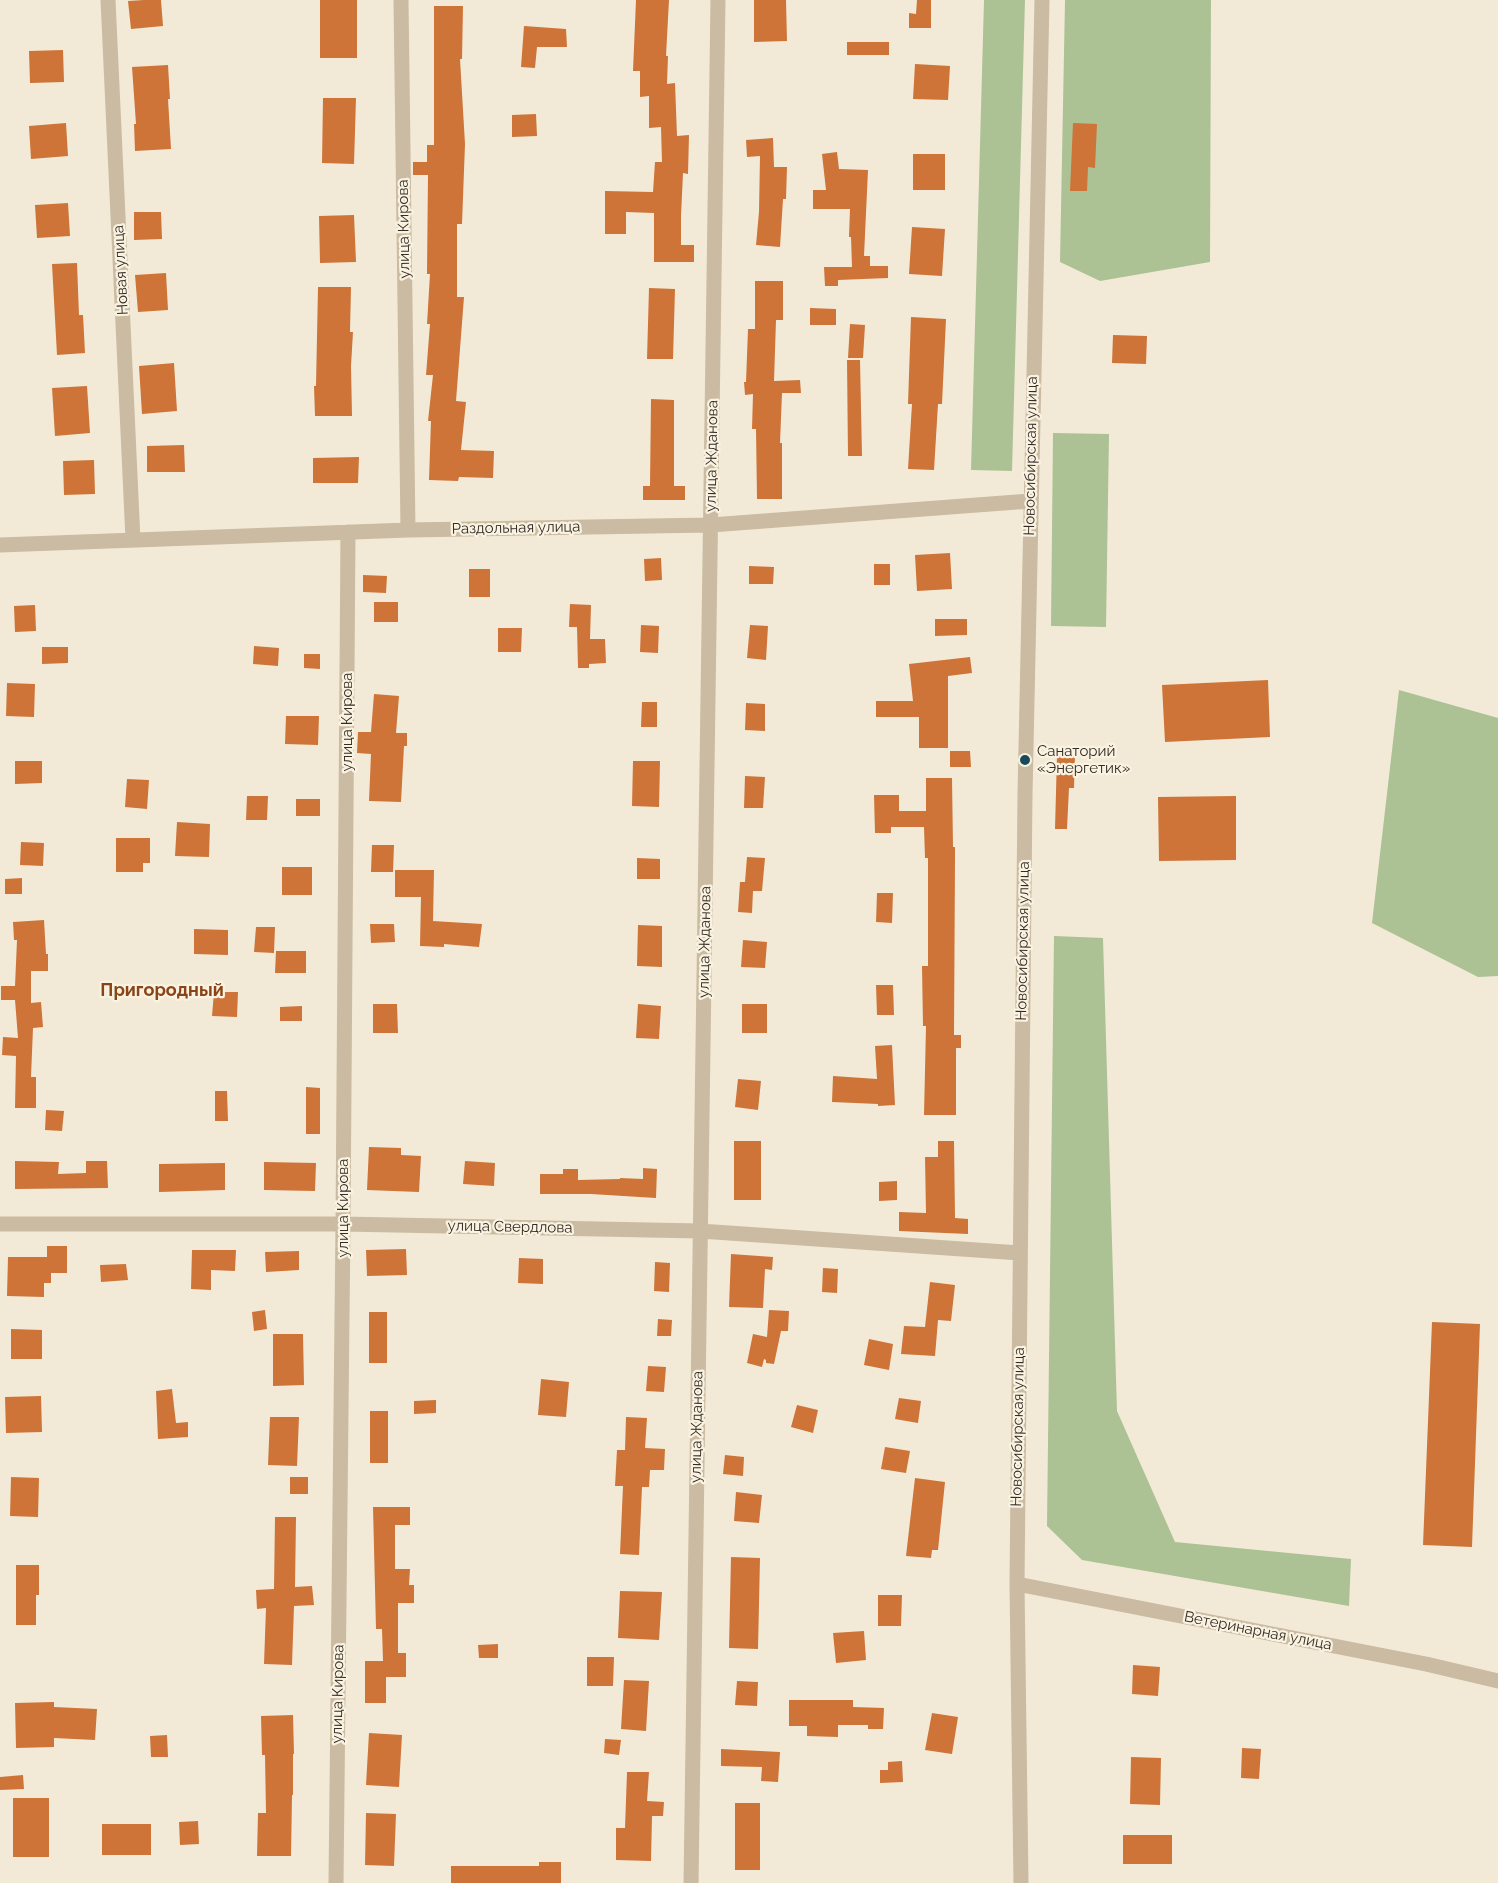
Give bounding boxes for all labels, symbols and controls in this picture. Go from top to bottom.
street label: улица Кирова [394,179,414,279]
street label: Новая улица [110,225,132,315]
street label: Новосибирская улица [1021,376,1041,536]
street label: улица Жданова [702,400,722,512]
street label: Раздольная улица [451,518,581,538]
street label: улица Кирова [338,672,356,772]
place label: Санаторий «Энергетик» [1037,742,1130,777]
marker: Санаторий «Энергетик» [1018,753,1032,767]
street label: Новосибирская улица [1013,861,1033,1021]
street label: улица Жданова [695,886,715,998]
district label: Пригородный [100,980,224,1002]
street label: улица Кирова [334,1158,352,1258]
street label: улица Свердлова [447,1217,573,1237]
street label: Новосибирская улица [1008,1347,1028,1507]
street label: улица Жданова [687,1371,707,1483]
street label: Ветеринарная улица [1183,1608,1333,1654]
street label: улица Кирова [328,1644,348,1744]

